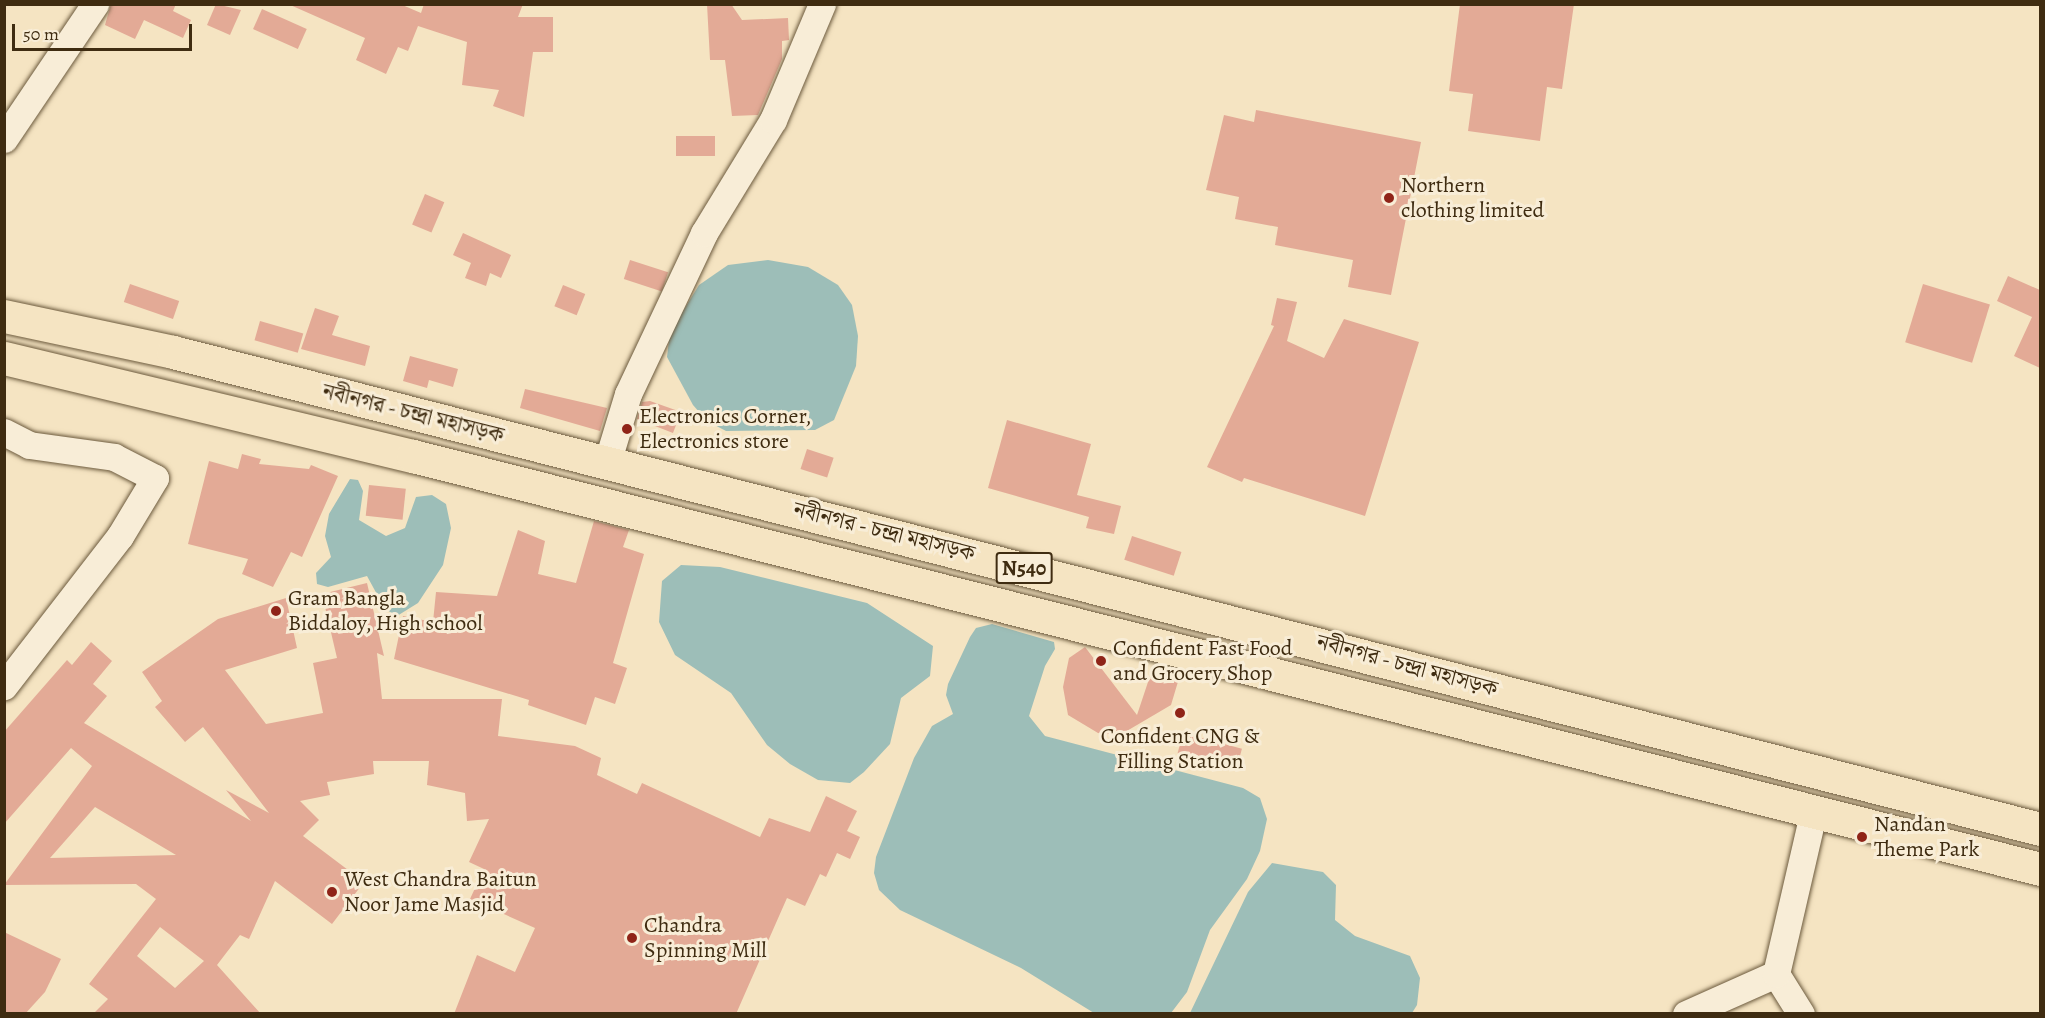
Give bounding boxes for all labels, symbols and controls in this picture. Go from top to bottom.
scale bar [15,12,195,50]
text: 50 m [23,22,59,46]
place label: Northern clothing limited [1401,172,1544,224]
marker: Northern clothing limited [1382,191,1396,205]
street label: নবীনগর - চন্দ্রা মহাসড়ক [319,379,507,449]
place label: Electronics Corner, Electronics store [639,403,812,454]
marker: Electronics Corner, Electronics store [620,422,634,436]
street label: নবীনগর - চন্দ্রা মহাসড়ক [790,497,978,567]
road number: N540 [996,550,1052,586]
place label: Gram Bangla Biddaloy, High school [288,585,483,636]
marker: Gram Bangla Biddaloy, High school [269,604,283,618]
street label: নবীনগর - চন্দ্রা মহাসড়ক [1313,629,1501,703]
place label: Confident Fast Food and Grocery Shop [1113,635,1293,686]
marker: Confident Fast Food and Grocery Shop [1094,654,1108,668]
marker: Confident CNG & Filling Station [1173,706,1187,720]
place label: Confident CNG & Filling Station [1101,723,1259,774]
place label: Nandan Theme Park [1874,811,1979,862]
marker: Nandan Theme Park [1855,830,1869,844]
place label: West Chandra Baitun Noor Jame Masjid [344,866,536,918]
marker: West Chandra Baitun Noor Jame Masjid [325,885,339,899]
place label: Chandra Spinning Mill [644,912,767,963]
marker: Chandra Spinning Mill [625,931,639,945]

